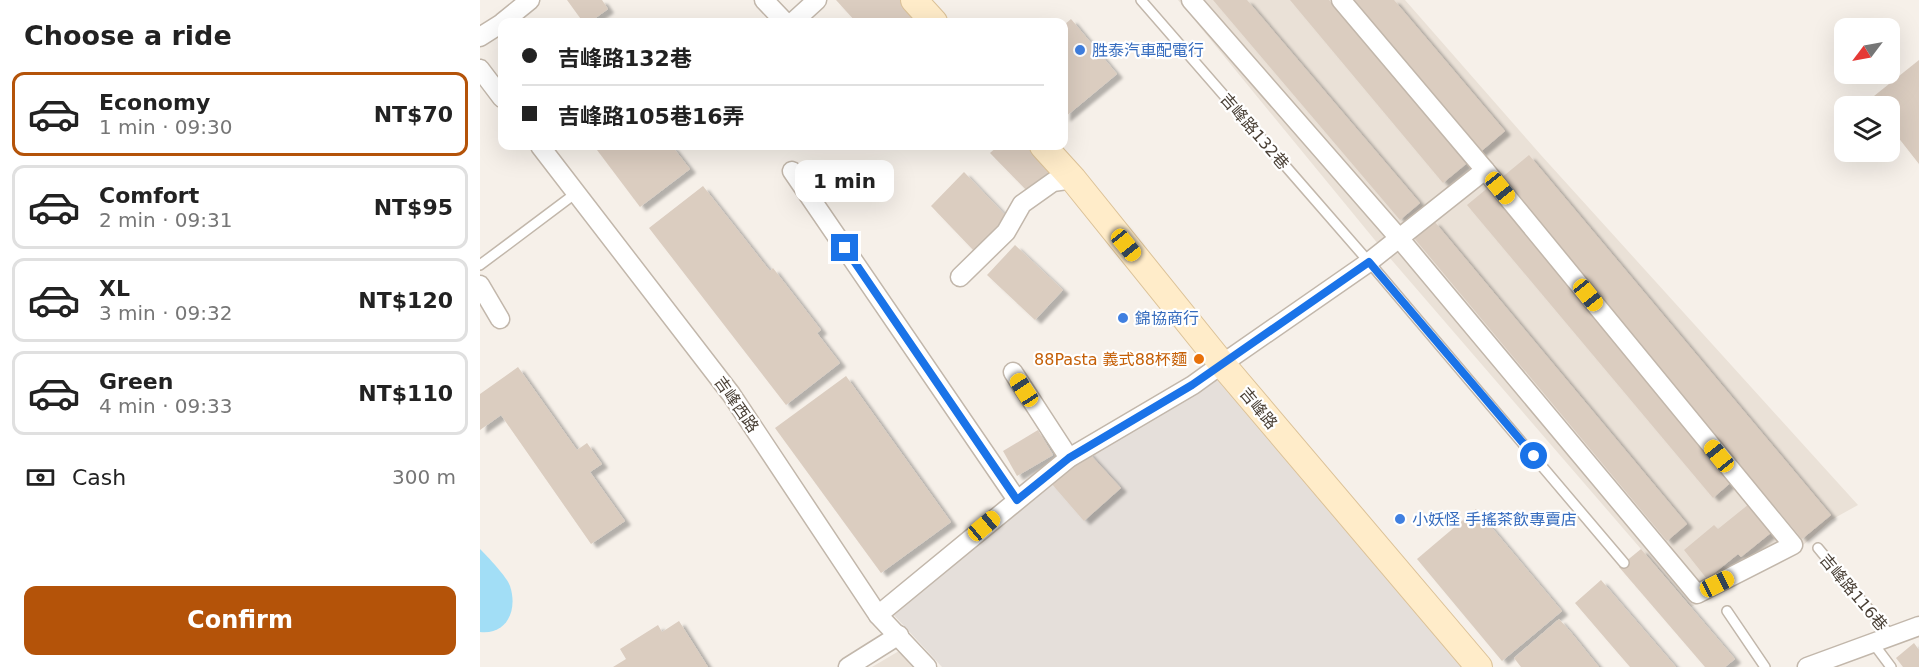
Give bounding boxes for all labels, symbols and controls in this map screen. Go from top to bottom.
north arrow [1834,18,1900,84]
map controls [1834,18,1900,162]
text: Choose a ride [24,20,232,51]
place label: 胜泰汽車配電行 [1092,41,1204,60]
marker: 胜泰汽車配電行 [1073,43,1087,57]
text: 吉峰路132巷 [558,46,692,71]
icon: car [27,87,81,141]
street label: 吉峰路132巷 [1216,89,1293,173]
text: Economy [99,90,210,115]
button: layers [1834,96,1900,162]
text: NT$70 [374,102,453,127]
text: 吉峰路105巷16弄 [558,104,745,129]
text: 1 min · 09:30 [99,115,233,139]
callout: 1 min [796,161,895,203]
car [1482,168,1518,208]
text: 1 min [813,169,876,193]
icon: car [27,180,81,234]
text: Comfort [99,183,199,208]
text: NT$95 [374,195,453,220]
text: 2 min · 09:31 [99,208,233,232]
car [1108,225,1144,265]
route end [831,234,858,261]
icon: car [27,273,81,327]
car [1570,275,1606,315]
text: XL [99,276,130,301]
text: NT$120 [358,288,453,313]
text: 3 min · 09:32 [99,301,233,325]
place label: 錦協商行 [1135,309,1199,328]
marker: 錦協商行 [1116,311,1130,325]
place label: 88Pasta 義式88杯麵 [1034,350,1187,369]
marker: 88Pasta 義式88杯麵 [1192,352,1206,366]
icon: car [27,366,81,420]
text: Green [99,369,173,394]
car [1007,370,1041,410]
street label: 吉峰西路 [710,373,763,436]
text: NT$110 [358,381,453,406]
street label: 吉峰路 [1236,384,1281,433]
text: 4 min · 09:33 [99,394,233,418]
car [1701,436,1737,476]
route start [1520,442,1547,469]
icon: cash [24,461,57,494]
text: Cash [72,465,126,490]
text: 300 m [392,465,456,489]
car [964,508,1004,544]
place label: 小妖怪 手搖茶飲專賣店 [1412,510,1577,529]
marker: 小妖怪 手搖茶飲專賣店 [1393,512,1407,526]
street label: 吉峰路116巷 [1816,550,1891,635]
car [1697,568,1737,600]
button: Confirm [24,586,456,655]

